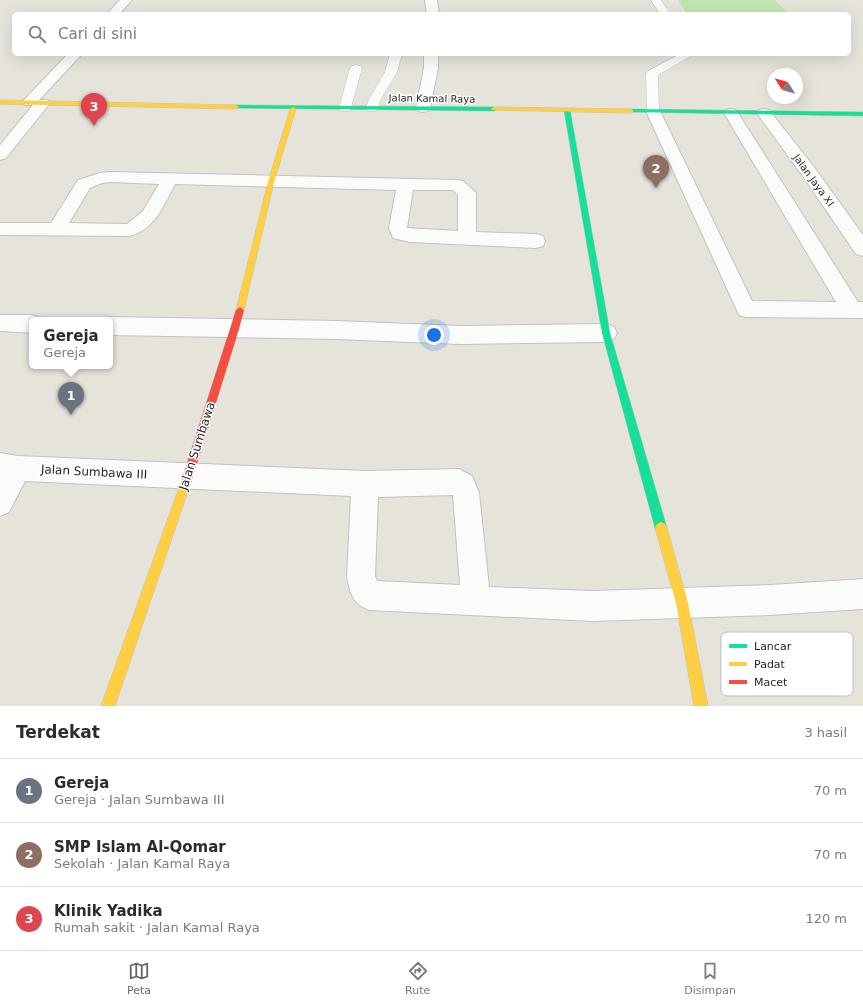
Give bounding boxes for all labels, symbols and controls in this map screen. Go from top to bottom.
search box [12,12,851,56]
icon: search [26,23,48,45]
text: Cari di sini [58,25,137,43]
north arrow [767,68,803,104]
street label: Jalan Kamal Raya [388,92,475,105]
pin: 3 [81,93,107,126]
street label: Jalan Jaya XI [790,151,836,208]
pin: 2 [643,155,669,188]
popup [29,317,113,369]
your location [424,325,444,345]
text: Gereja [43,327,99,345]
text: Gereja [43,345,86,360]
pin: 1 [58,382,84,415]
street label: Jalan Sumbawa [176,400,218,493]
street label: Jalan Sumbawa III [39,462,148,482]
legend [721,632,853,696]
text: Lancar [754,640,792,653]
text: Padat [754,658,786,671]
text: Macet [754,676,788,689]
text: Terdekat [16,722,100,742]
text: 3 hasil [804,725,847,740]
text: Gereja [54,774,109,792]
text: 1 [24,783,34,798]
text: 70 m [814,783,847,798]
text: Gereja · Jalan Sumbawa III [54,792,224,807]
text: SMP Islam Al-Qomar [54,838,226,856]
text: 2 [24,847,34,862]
text: 70 m [814,847,847,862]
text: Sekolah · Jalan Kamal Raya [54,856,230,871]
text: Klinik Yadika [54,902,163,920]
text: 3 [24,911,34,926]
text: 120 m [805,911,847,926]
text: Rumah sakit · Jalan Kamal Raya [54,920,260,935]
tab: Peta [127,960,151,997]
tab: Rute [405,960,430,997]
tab: Disimpan [684,960,736,997]

